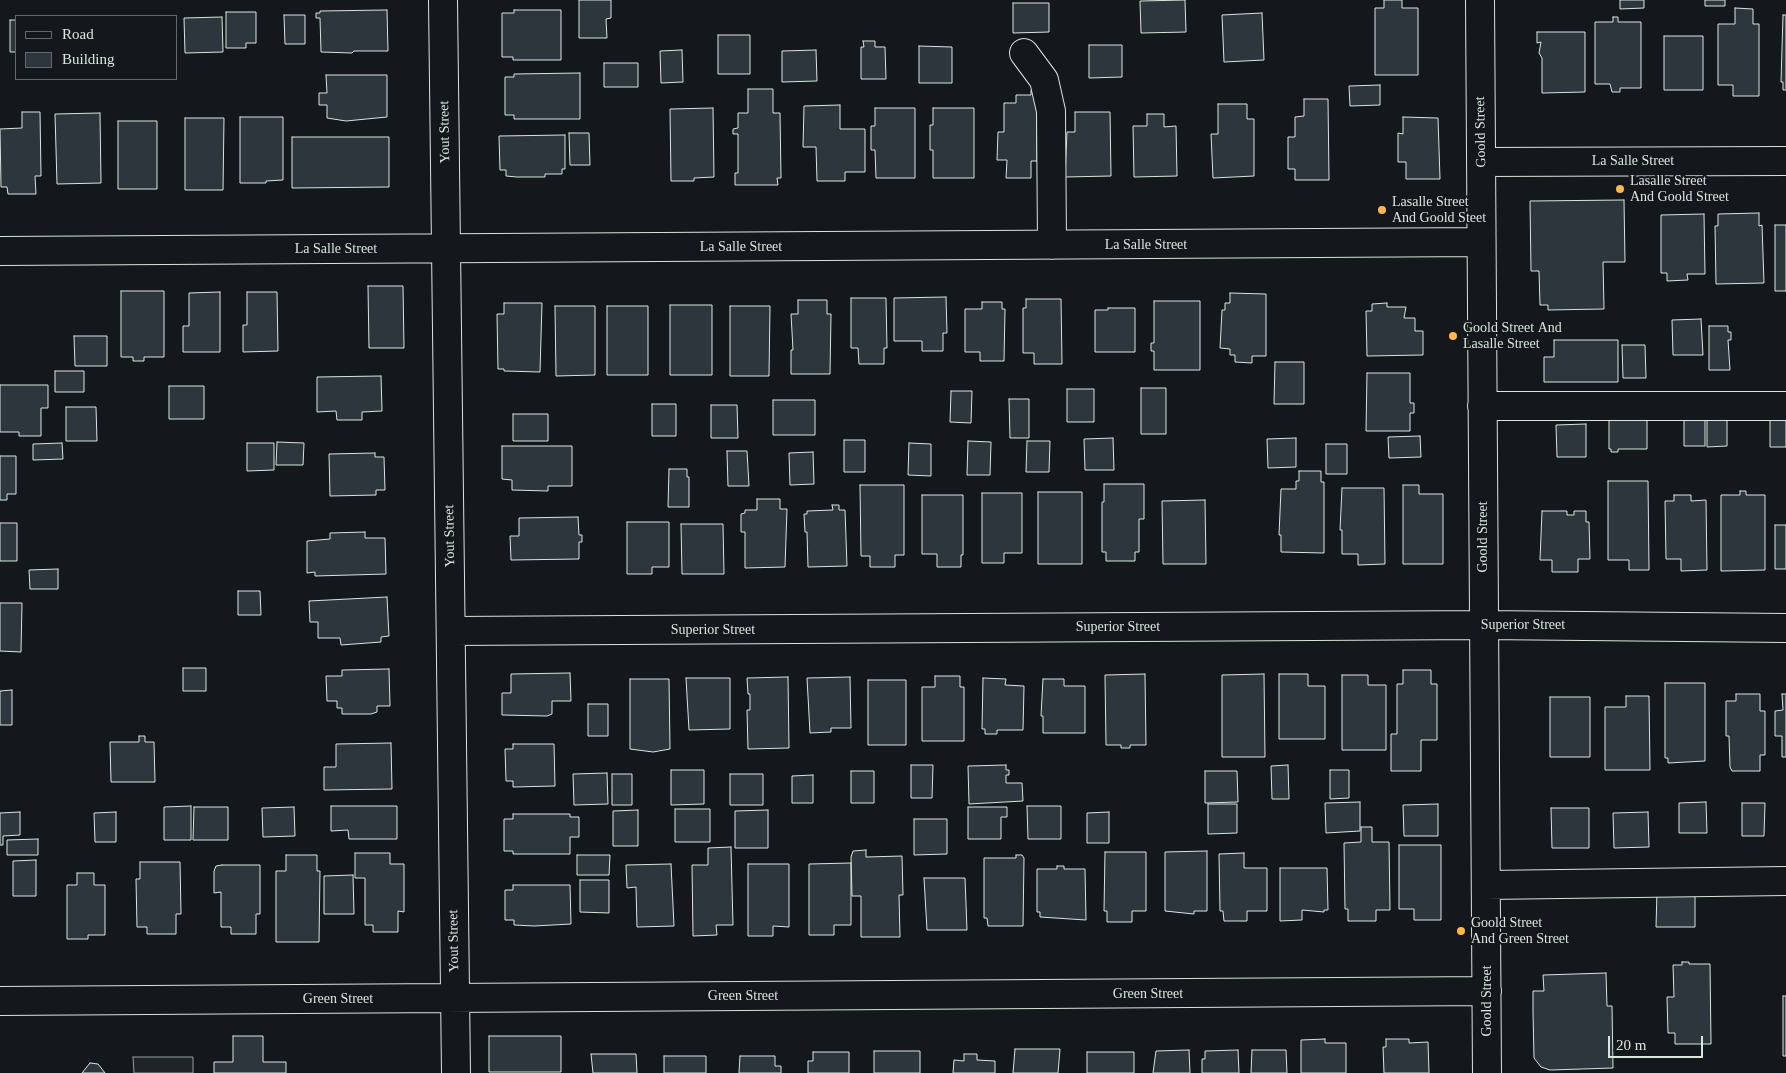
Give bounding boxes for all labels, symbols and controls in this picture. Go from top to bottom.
legend [15,15,178,80]
text: Road [62,26,94,42]
text: Building [62,51,115,67]
street label: Goold Street [1472,96,1490,168]
street label: Yout Street [436,100,454,164]
street label: La Salle Street [1592,153,1674,169]
place label: Lasalle Street And Goold Street [1630,173,1729,206]
marker: Lasalle Street And Goold Street [1614,183,1626,195]
place label: Lasalle Street And Goold Steet [1392,194,1486,226]
marker: Lasalle Street And Goold Steet [1376,204,1388,216]
street label: La Salle Street [1105,237,1187,253]
street label: La Salle Street [700,239,782,255]
street label: La Salle Street [295,241,377,257]
place label: Goold Street And Lasalle Street [1463,320,1562,352]
marker: Goold Street And Lasalle Street [1447,330,1459,342]
street label: Goold Street [1475,501,1491,573]
street label: Yout Street [441,504,459,568]
street label: Superior Street [1481,617,1565,633]
street label: Superior Street [1076,619,1160,635]
street label: Superior Street [671,622,755,638]
street label: Yout Street [445,909,463,973]
place label: Goold Street And Green Street [1471,915,1569,948]
marker: Goold Street And Green Street [1455,925,1467,937]
street label: Goold Street [1479,965,1495,1037]
street label: Green Street [1113,986,1183,1002]
street label: Green Street [708,988,778,1004]
street label: Green Street [303,991,373,1007]
scale bar [1611,1026,1706,1058]
text: 20 m [1616,1037,1646,1053]

